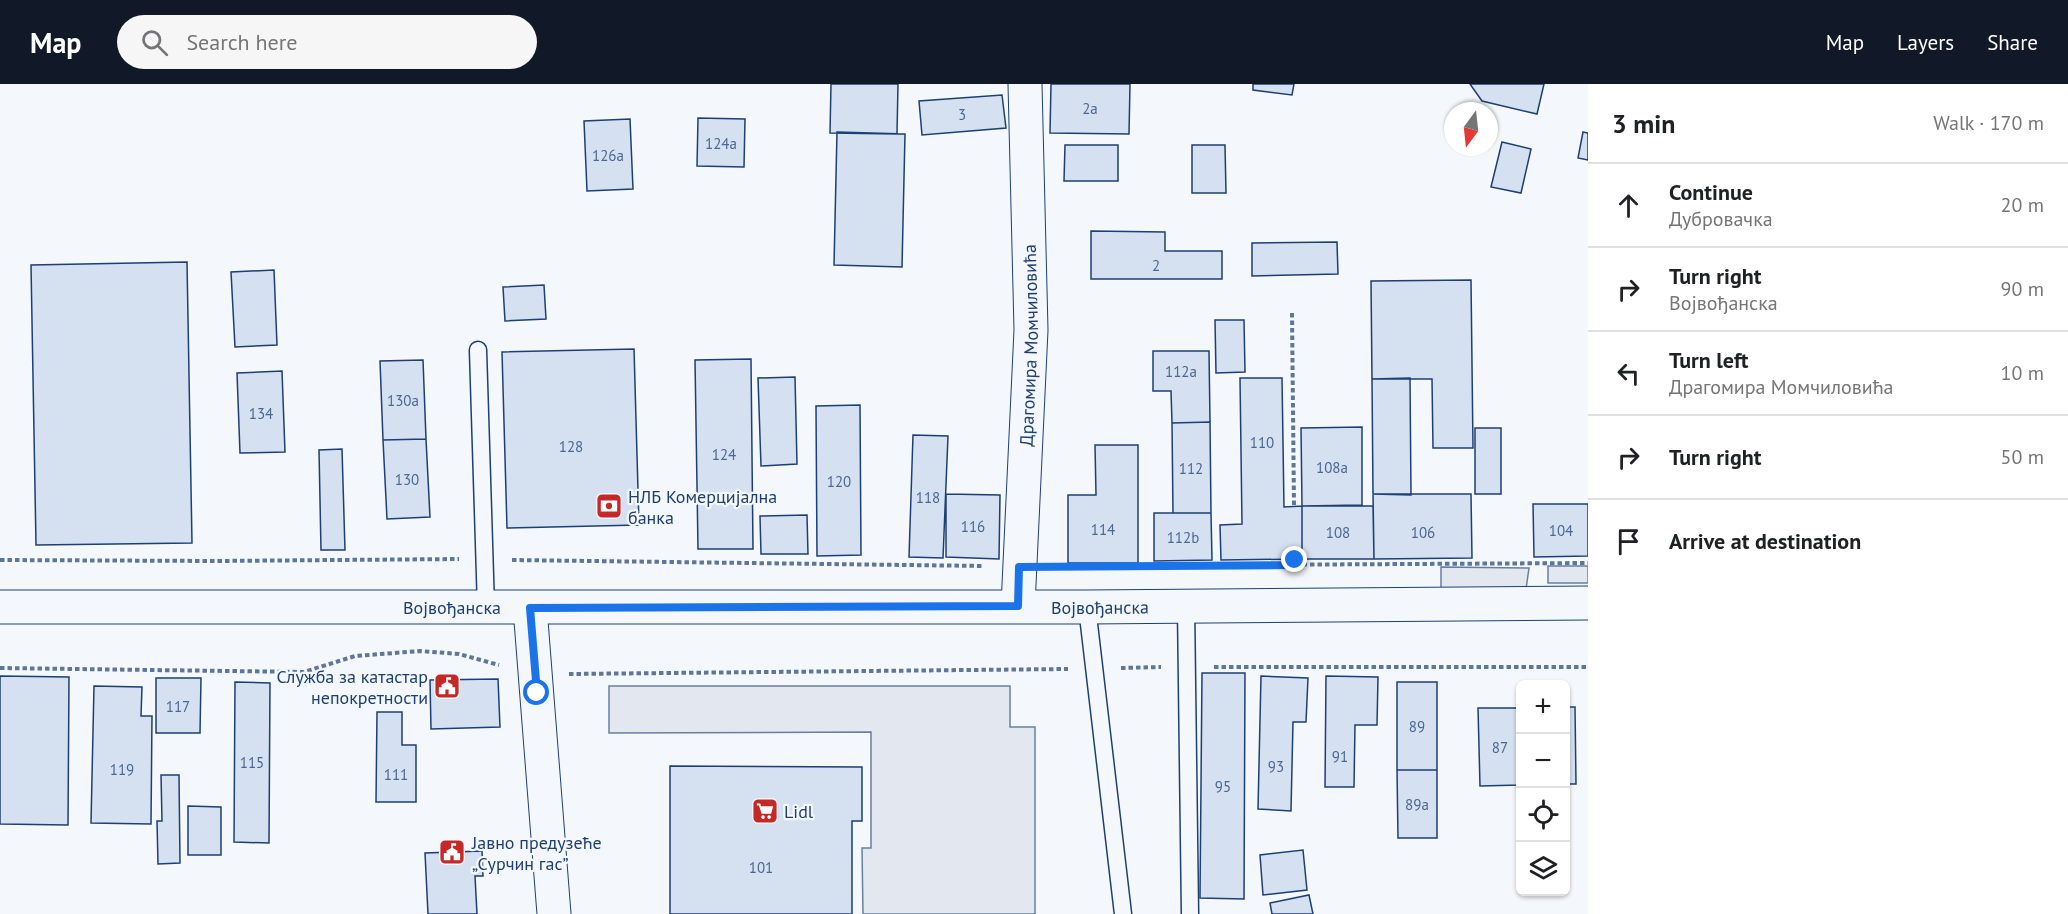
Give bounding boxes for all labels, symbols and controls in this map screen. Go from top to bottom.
search box [117,15,537,69]
text: Map [30,24,81,61]
icon: search [138,26,171,59]
text: Search here [186,28,297,56]
text: Map [1826,29,1864,56]
text: Layers [1897,29,1954,56]
text: Share [1987,29,2038,56]
house number: 2a [1082,99,1098,118]
north arrow [1444,102,1498,156]
house number: 3 [958,105,966,124]
text: 3 min [1612,107,1675,140]
text: Walk · 170 m [1933,110,2044,136]
house number: 124a [705,134,737,153]
house number: 126a [592,146,624,165]
text: Continue [1669,178,1753,206]
icon: ahead [1612,189,1645,222]
text: 20 m [2001,192,2044,218]
text: Дубровачка [1669,206,1773,232]
street label: Драгомира Момчиловића [1014,244,1043,447]
house number: 2 [1152,256,1160,275]
text: Turn right [1669,262,1761,290]
icon: right [1612,273,1645,306]
text: 90 m [2001,276,2044,302]
text: Војвођанска [1669,290,1778,316]
text: Turn left [1669,346,1749,374]
icon: left [1612,357,1645,390]
text: 10 m [2001,360,2044,386]
house number: 112a [1165,362,1197,381]
text: Драгомира Момчиловића [1669,374,1894,400]
house number: 130a [387,391,419,410]
house number: 134 [249,404,273,423]
house number: 110 [1250,433,1274,452]
house number: 128 [559,437,583,456]
icon: right [1612,441,1645,474]
text: Turn right [1669,443,1761,471]
text: 50 m [2001,444,2044,470]
house number: 124 [712,445,736,464]
house number: 108a [1316,458,1348,477]
house number: 112 [1179,459,1203,478]
house number: 130 [395,470,419,489]
house number: 120 [827,472,851,491]
place label: НЛБ Комерцијална банка [628,485,777,529]
house number: 118 [916,488,940,507]
bank icon: НЛБ Комерцијална банка [594,491,624,521]
house number: 116 [961,517,985,536]
house number: 114 [1091,520,1115,539]
house number: 104 [1549,521,1573,540]
house number: 108 [1326,523,1350,542]
house number: 106 [1411,523,1435,542]
icon: arrive [1612,525,1645,558]
text: Arrive at destination [1669,527,1861,555]
house number: 112b [1167,528,1199,547]
route end [1281,546,1307,572]
street label: Војвођанска [1051,595,1149,619]
street label: Војвођанска [403,596,501,619]
place label: Служба за катастар непокретности [277,665,428,709]
public building icon: Служба за катастар непокретности [432,671,462,701]
route start [523,679,549,705]
map controls [1516,680,1570,896]
button: + [1516,680,1570,734]
house number: 117 [166,697,190,716]
house number: 89 [1409,717,1425,736]
button: − [1516,734,1570,788]
house number: 87 [1492,738,1508,757]
house number: 91 [1332,747,1348,766]
house number: 115 [240,753,264,772]
house number: 93 [1268,757,1284,776]
house number: 119 [110,760,134,779]
house number: 111 [384,765,408,784]
house number: 95 [1215,777,1231,796]
button: locate [1516,788,1570,842]
house number: 89a [1405,795,1429,814]
supermarket icon: Lidl [750,796,780,826]
place label: Lidl [784,800,814,823]
place label: Јавно предузеће „Сурчин гас” [471,831,602,875]
public building icon: Јавно предузеће „Сурчин гас” [437,837,467,867]
button: layers [1516,842,1570,896]
house number: 101 [749,858,773,877]

